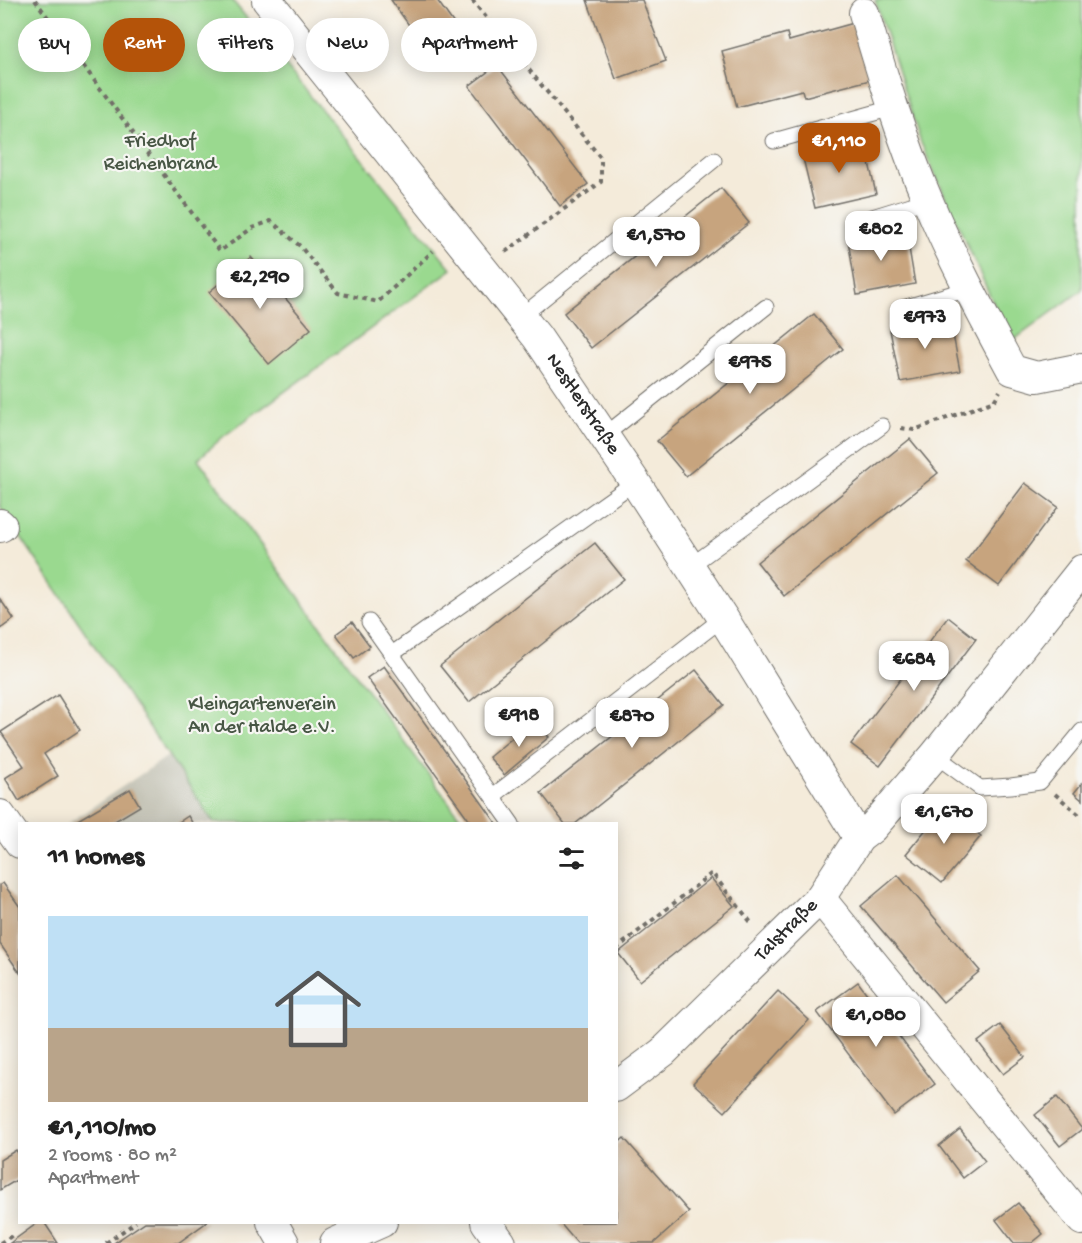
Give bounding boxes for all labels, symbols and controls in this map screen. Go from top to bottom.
chip: Buy [18,18,91,72]
chip: Rent [103,18,185,72]
chip: Filters [197,18,294,72]
chip: New [306,18,389,72]
chip: Apartment [401,18,537,72]
pin: €1,110 [790,123,888,174]
park label: Friedhof Reichenbrand [104,131,219,177]
text: €1,110 [812,131,866,154]
pin: €802 [845,211,917,262]
pin: €1,570 [607,217,705,268]
text: €802 [859,219,903,242]
text: €1,570 [627,225,685,248]
pin: €2,290 [211,259,309,310]
text: €2,290 [230,267,290,290]
pin: €973 [889,299,961,350]
text: €973 [904,307,946,330]
pin: €975 [714,344,786,395]
street label: Nestlerstraße [540,349,625,460]
text: €975 [729,352,771,375]
pin: €684 [878,641,950,692]
text: €684 [893,649,935,672]
park label: Kleingartenverein An der Halde e.V. [188,694,336,740]
pin: €918 [483,697,555,748]
pin: €870 [596,698,668,749]
text: €918 [499,705,539,728]
text: €870 [610,706,654,729]
pin: €1,670 [895,794,993,845]
text: €1,670 [915,802,973,825]
icon: filters [555,842,588,875]
text: 11 homes [48,843,144,874]
street label: Talstraße [750,894,824,967]
icon: home [264,955,372,1063]
pin: €1,080 [827,997,925,1048]
text: €1,080 [846,1005,906,1028]
text: €1,110/mo [48,1114,156,1145]
text: 2 rooms · 80 m² [48,1145,177,1168]
text: Apartment [48,1168,138,1191]

